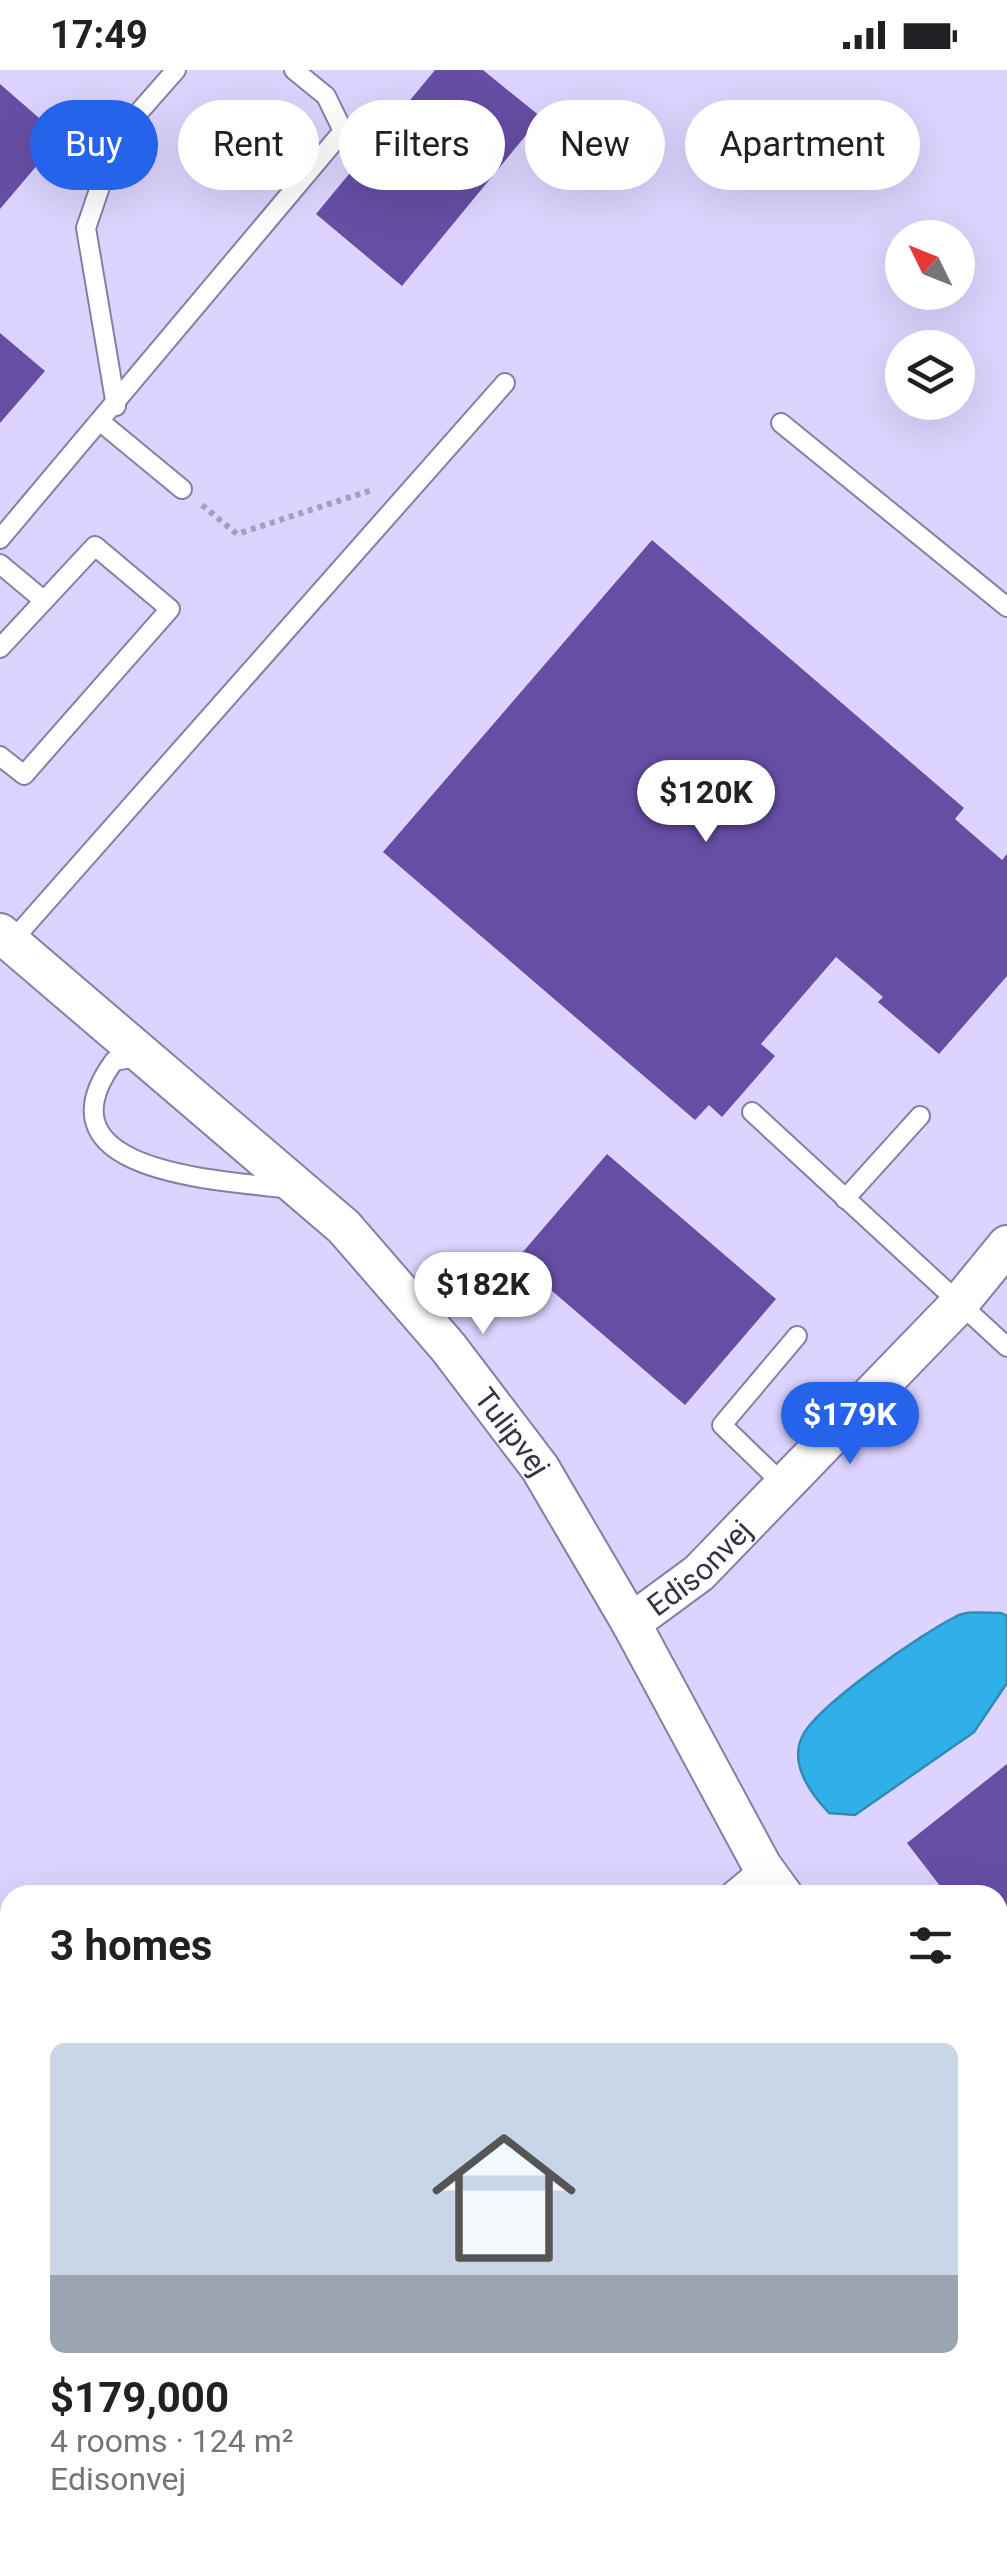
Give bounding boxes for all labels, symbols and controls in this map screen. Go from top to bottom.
text: 17:49 [50,13,148,57]
chip: Buy [30,100,158,190]
chip: Rent [178,100,319,190]
chip: Filters [339,100,505,190]
chip: New [525,100,665,190]
chip: Apartment [685,100,920,190]
north arrow [885,220,975,310]
map controls [885,220,975,420]
button: layers [885,330,975,420]
pin: $120K [636,760,776,845]
text: $120K [659,773,753,811]
pin: $182K [413,1252,553,1337]
text: $182K [436,1265,530,1303]
street label: Tulipvej [468,1381,558,1482]
pin: $179K [780,1382,920,1467]
text: $179K [803,1395,897,1433]
street label: Edisonvej [640,1512,758,1623]
icon: filters [903,1918,958,1973]
text: 3 homes [50,1921,212,1970]
icon: home [414,2108,594,2288]
text: $179,000 [50,2373,229,2422]
text: 4 rooms · 124 m² [50,2422,293,2460]
text: Edisonvej [50,2460,186,2498]

